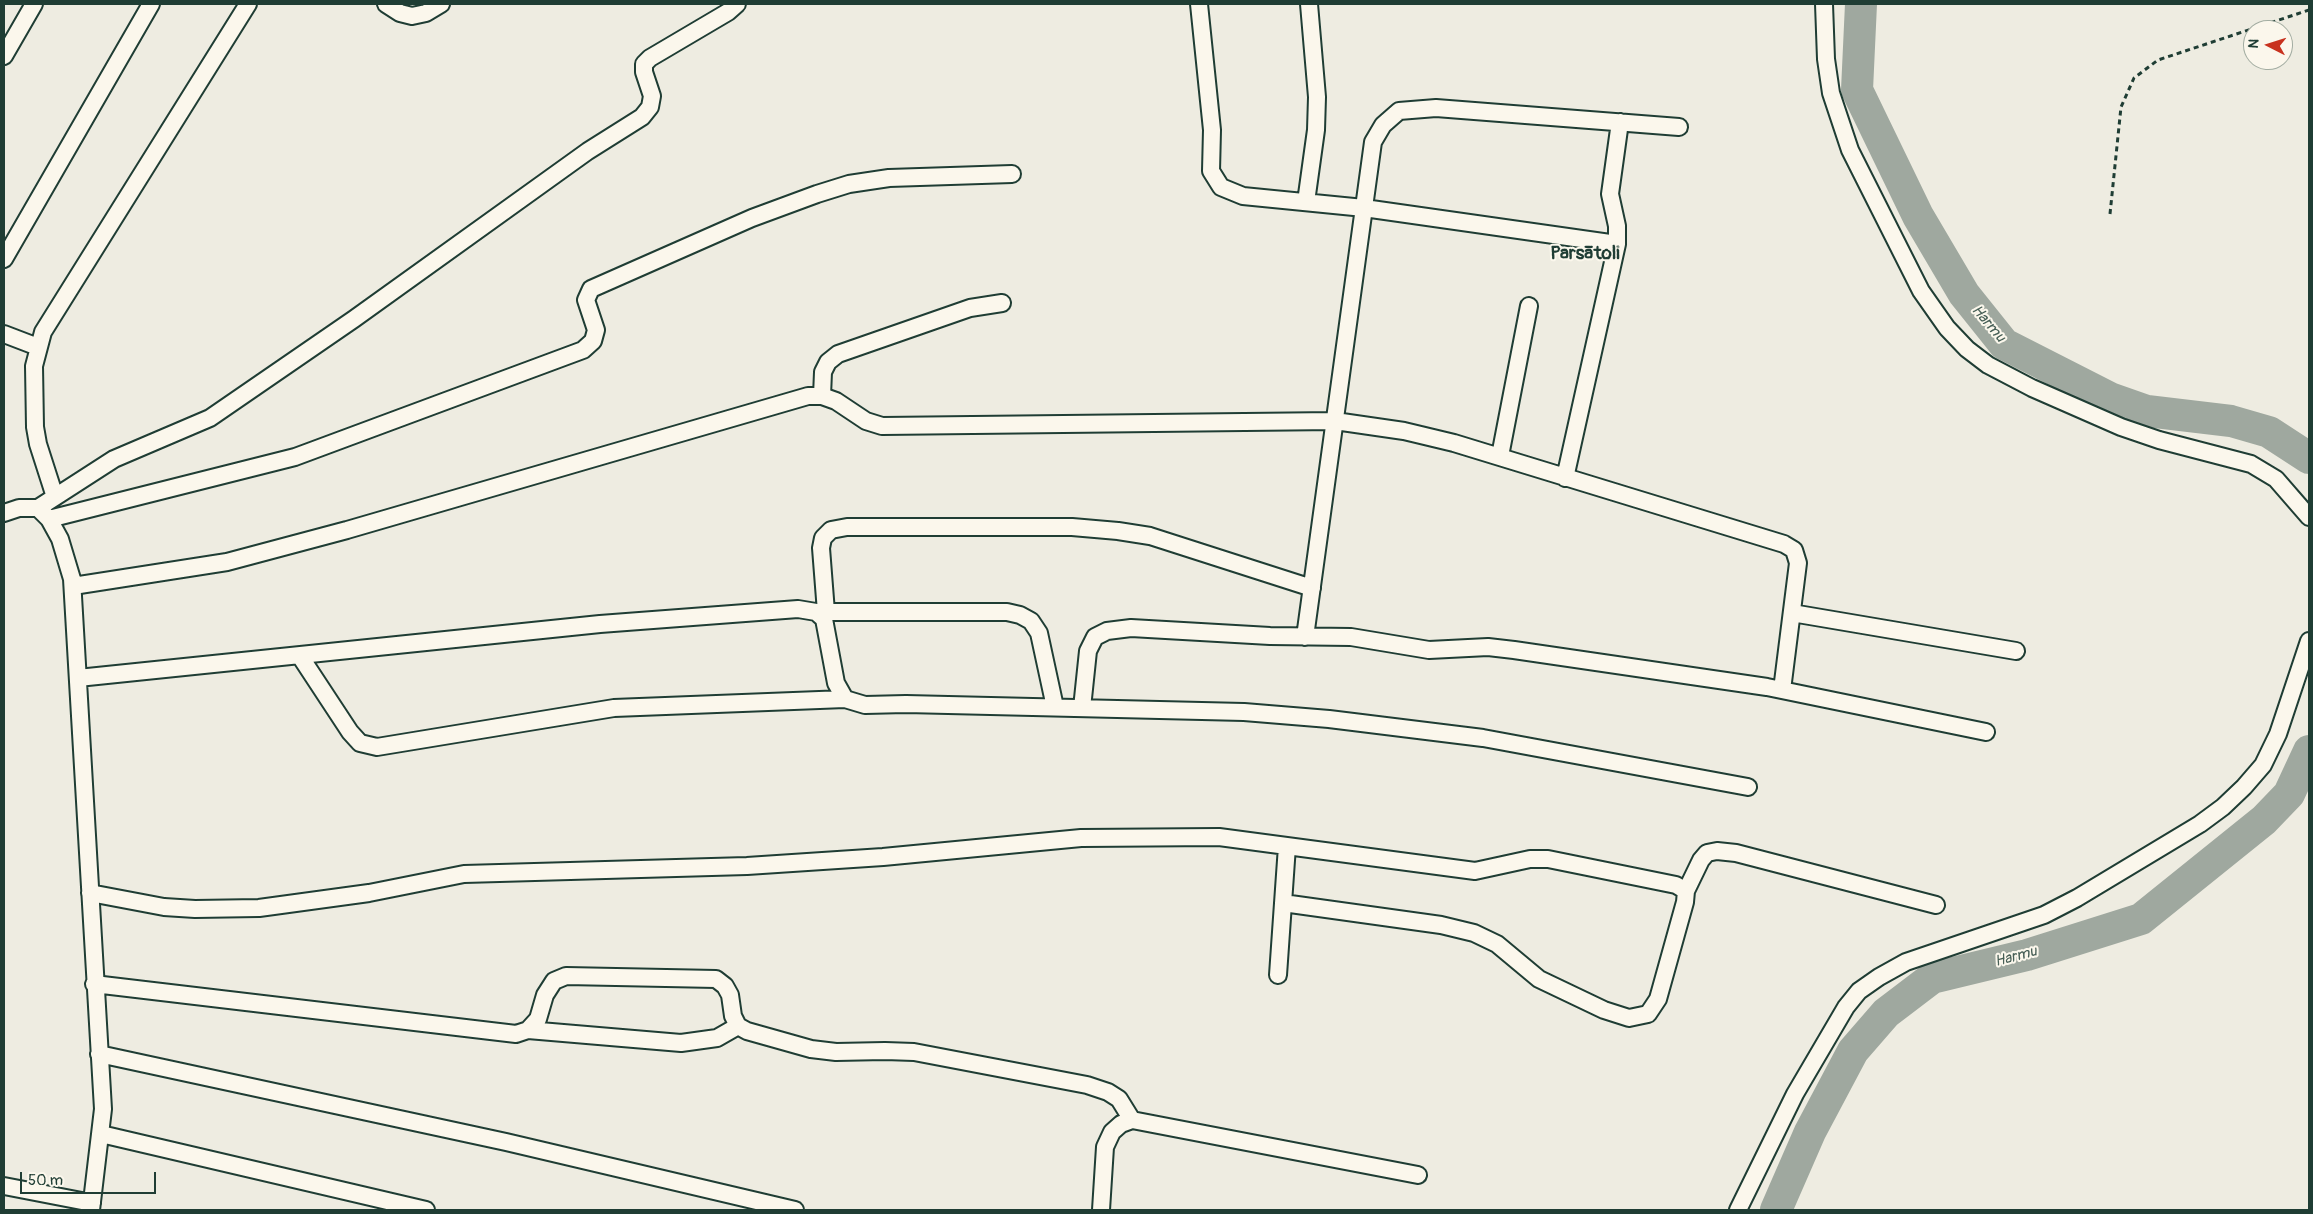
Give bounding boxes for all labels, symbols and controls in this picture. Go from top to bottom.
north arrow [2243,20,2293,70]
text: N [2245,38,2262,49]
district label: Parsātoli [1550,243,1620,265]
water label: Harmu [1967,302,2009,346]
water label: Harmu [1993,943,2039,971]
scale bar [22,1162,159,1194]
text: 50 m [28,1171,63,1190]

